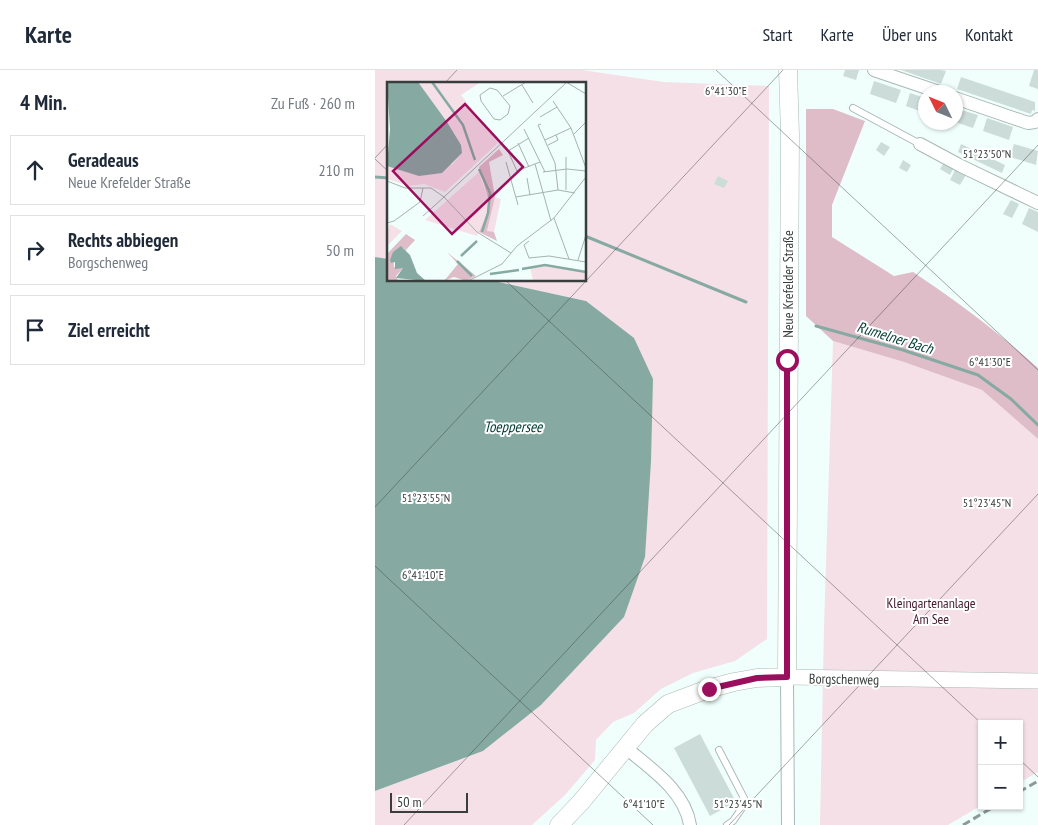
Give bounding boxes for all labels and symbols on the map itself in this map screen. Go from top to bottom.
inset map [387,82,586,281]
text: 6°41'30"E [705,83,747,98]
north arrow [918,85,963,130]
text: 51°23'50"N [963,146,1011,161]
street label: Neue Krefelder Straße [779,230,797,338]
water label: Rumelner Bach [855,317,937,358]
route start [776,349,799,372]
text: 6°41'30"E [969,354,1011,369]
water label: Toeppersee [484,417,543,436]
text: 51°23'55"N [402,490,450,505]
text: 51°23'45"N [963,495,1011,510]
text: 6°41'10"E [402,567,444,582]
park label: Kleingartenanlage Am See [886,594,976,628]
street label: Borgschenweg [809,669,879,689]
route end [698,678,721,701]
scale bar [390,790,467,813]
text: 6°41'10"E [623,796,665,811]
text: 51°23'45"N [714,796,762,811]

